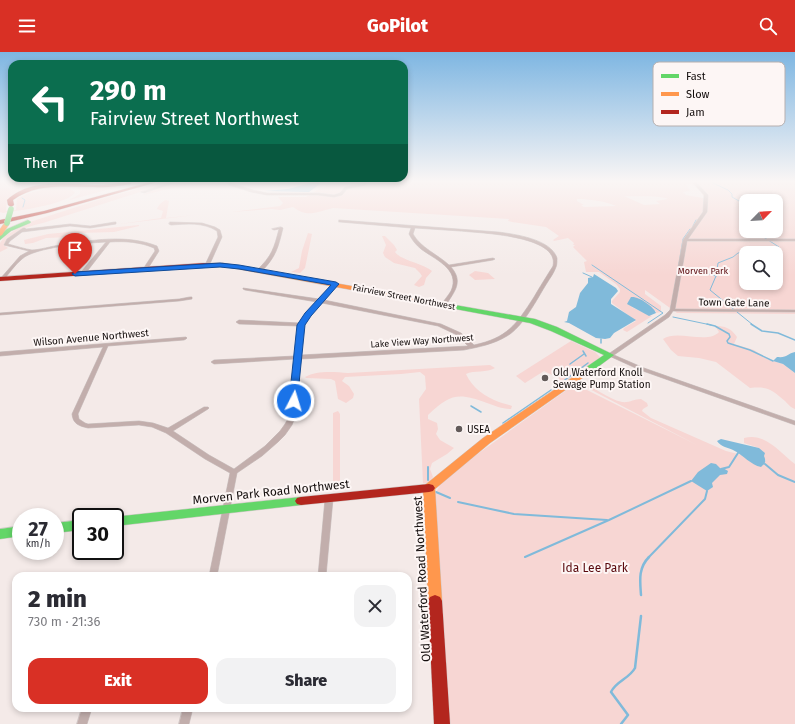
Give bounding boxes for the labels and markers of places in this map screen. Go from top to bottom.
pin [58,233,92,274]
place label: Old Waterford Knoll Sewage Pump Station [553,367,651,391]
marker: Old Waterford Knoll Sewage Pump Station [540,373,550,383]
marker: USEA [454,424,464,434]
place label: USEA [467,424,490,436]

